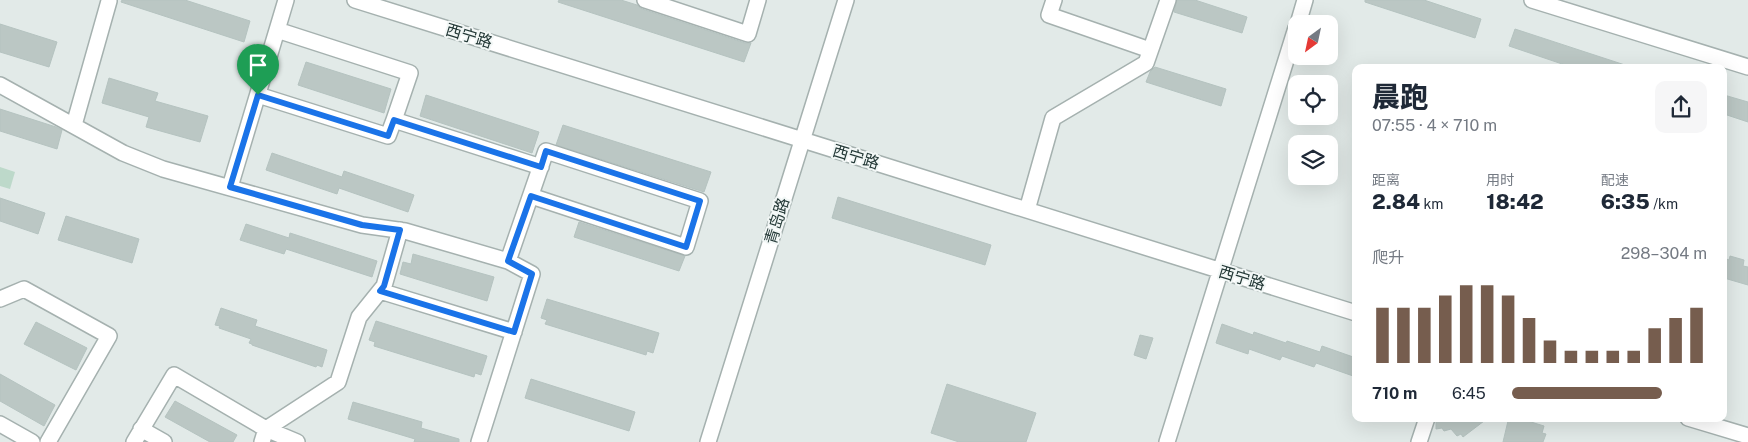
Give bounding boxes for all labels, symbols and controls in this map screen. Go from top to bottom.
north arrow [1288,15,1338,65]
map controls [1288,15,1338,185]
street label: 西宁路 [443,20,495,52]
pin [237,44,279,95]
icon: arrive [244,51,272,79]
button: locate [1288,75,1338,125]
text: 晨跑 [1372,80,1428,113]
button: share [1655,81,1707,133]
text: 07:55 · 4 × 710 m [1372,116,1497,135]
button: layers [1288,135,1338,185]
street label: 西宁路 [830,141,882,173]
text: 距离 [1372,172,1400,188]
text: 用时 [1486,172,1514,188]
text: 配速 [1601,172,1629,188]
text: 2.84 [1372,189,1420,214]
text: 18:42 [1486,189,1544,214]
text: 6:35 [1601,189,1650,214]
street label: 青岛路 [761,195,793,247]
text: km [1420,196,1443,212]
text: /km [1650,196,1678,212]
text: 298–304 m [1621,244,1707,263]
text: 爬升 [1372,248,1404,267]
street label: 西宁路 [1216,262,1268,294]
text: 710 m [1372,384,1417,403]
text: 6:45 [1452,384,1486,403]

